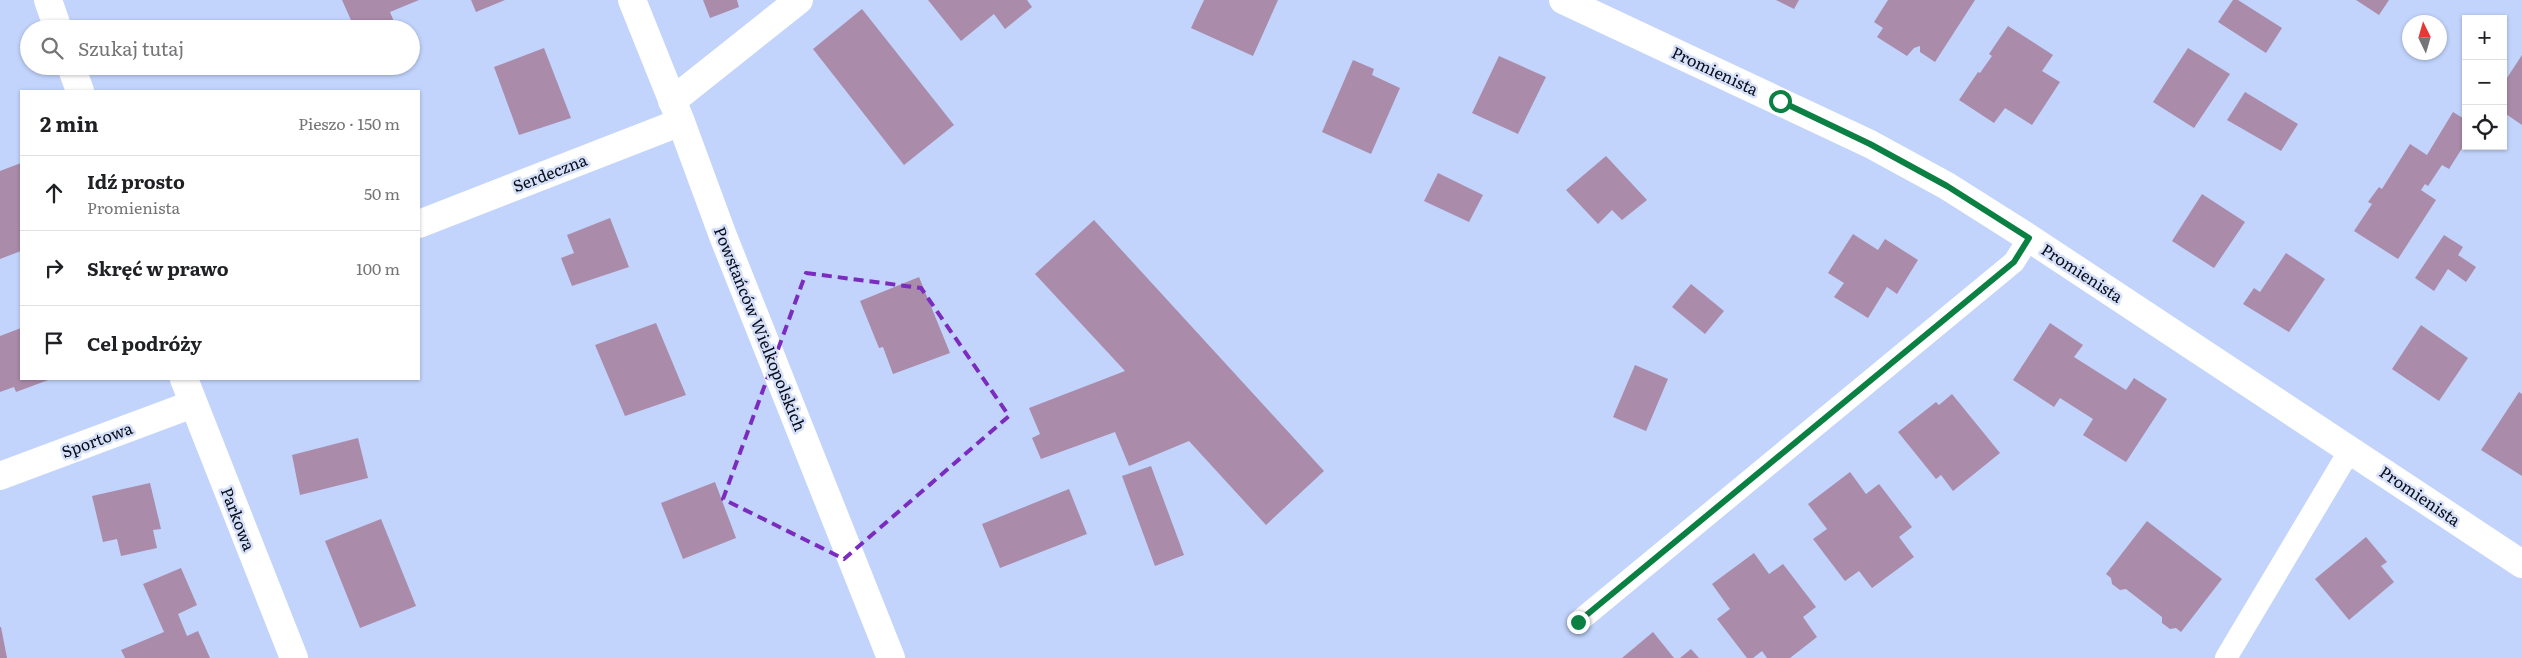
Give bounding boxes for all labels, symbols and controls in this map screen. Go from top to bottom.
north arrow [2402,15,2447,60]
map controls [2462,15,2507,150]
button: + [2462,15,2507,60]
search box [20,20,420,75]
icon: search [38,34,66,62]
text: Szukaj tutaj [78,34,184,62]
street label: Promienista [1668,40,1763,101]
button: − [2462,60,2507,105]
route start [1769,90,1792,113]
button: locate [2462,105,2507,150]
text: 2 min [40,107,99,138]
text: Pieszo · 150 m [298,111,400,135]
street label: Serdeczna [509,147,591,197]
text: Idź prosto [87,167,185,195]
icon: ahead [40,179,68,207]
text: 50 m [364,181,400,205]
text: Promienista [87,195,180,219]
street label: Powstańców Wielkopolskich [709,223,813,435]
street label: Promienista [2037,237,2128,308]
icon: right [40,254,68,282]
text: Skręć w prawo [87,254,229,282]
text: 100 m [356,256,400,280]
icon: arrive [40,329,68,357]
text: Cel podróży [87,329,202,357]
street label: Sportowa [58,415,136,463]
street label: Promienista [2375,459,2466,531]
street label: Parkowa [216,483,262,554]
route end [1567,611,1590,634]

